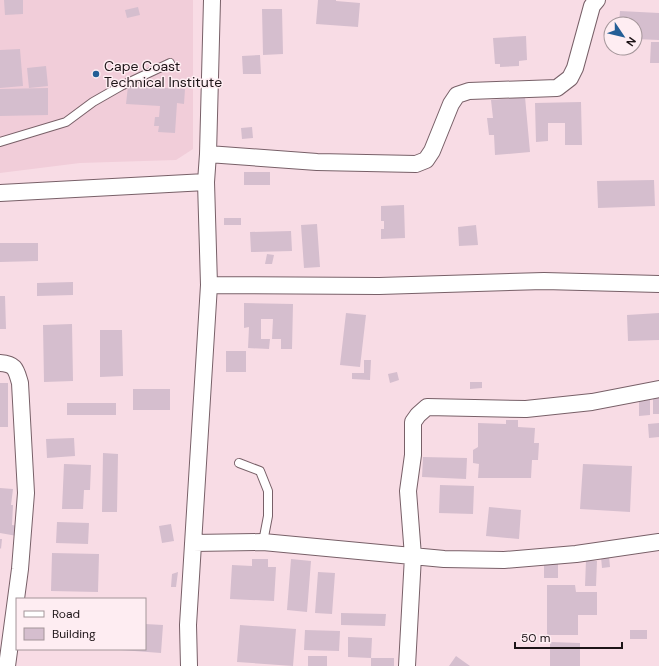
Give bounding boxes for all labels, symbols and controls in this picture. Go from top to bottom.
north arrow [603,16,643,56]
text: N [623,34,639,49]
place label: Cape Coast Technical Institute [104,57,222,91]
marker: Cape Coast Technical Institute [91,69,101,79]
legend [16,598,146,650]
text: Road [52,606,80,622]
scale bar [515,624,622,650]
text: Building [52,626,96,642]
text: 50 m [521,630,550,646]

